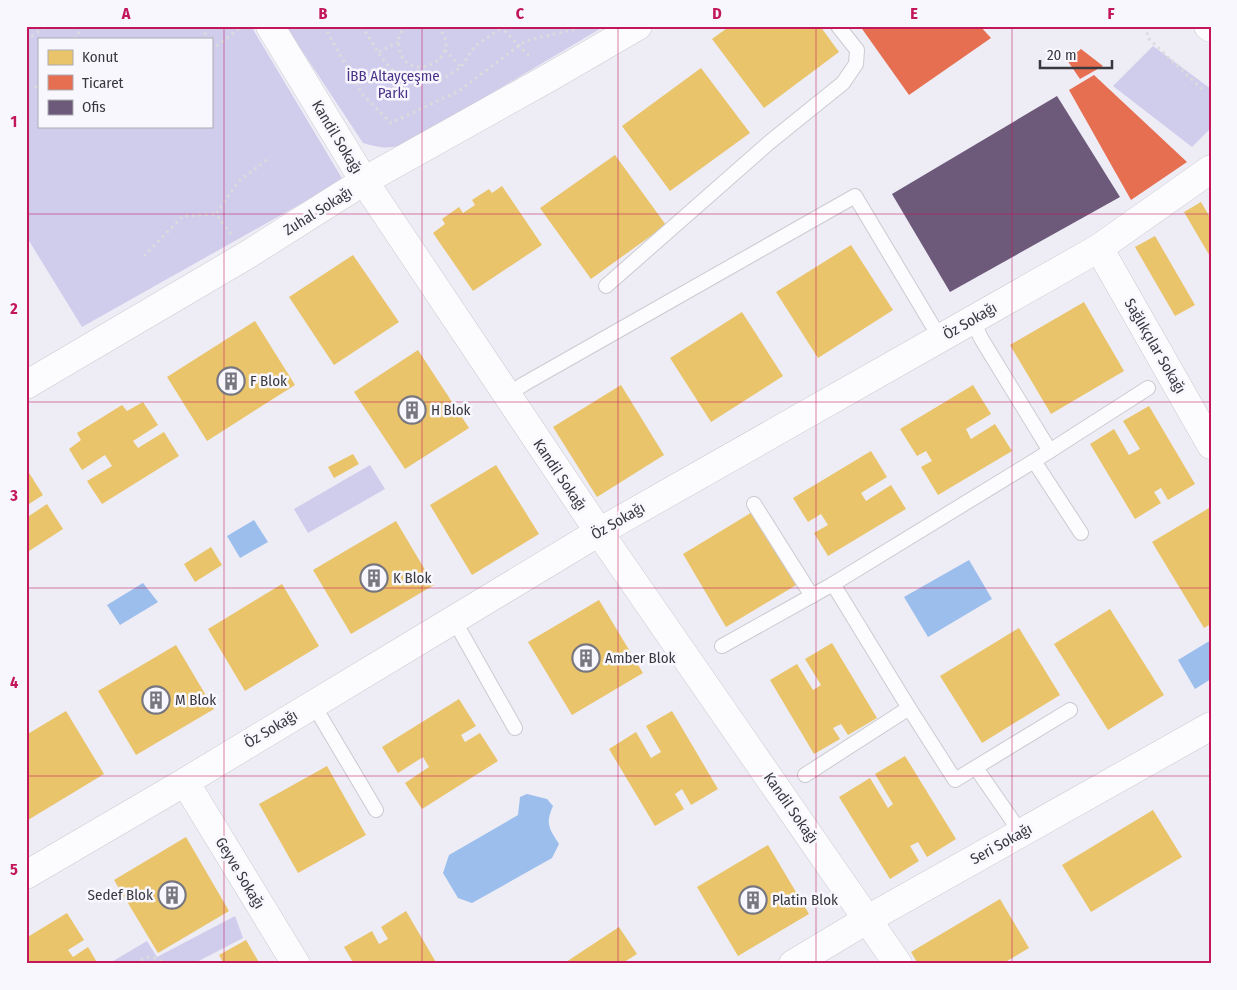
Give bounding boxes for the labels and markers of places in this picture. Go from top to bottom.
building icon: F Blok [216,366,246,396]
place label: F Blok [250,372,287,390]
building icon: H Blok [397,395,427,425]
place label: H Blok [431,401,471,419]
building icon: K Blok [359,563,389,593]
place label: K Blok [393,569,431,587]
building icon: Amber Blok [571,643,601,673]
place label: Amber Blok [605,649,676,667]
building icon: M Blok [141,685,171,715]
place label: M Blok [175,691,216,709]
building icon: Sedef Blok [157,880,187,910]
building icon: Platin Blok [738,885,768,915]
place label: Sedef Blok [88,886,153,904]
place label: Platin Blok [772,891,838,909]

